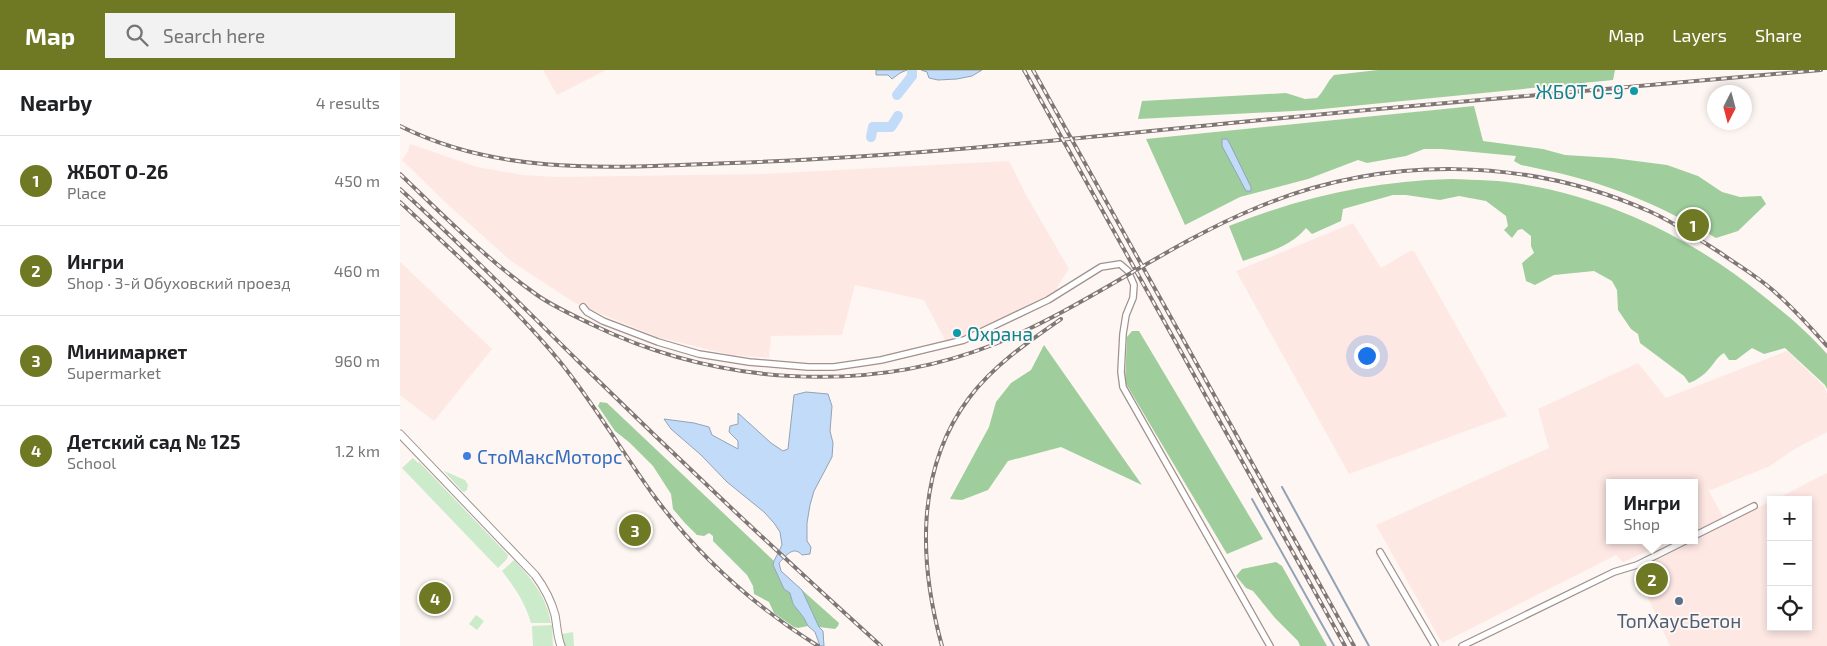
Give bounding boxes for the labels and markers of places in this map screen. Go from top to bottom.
place label: ЖБОТ О-9 [1536,80,1624,103]
marker: ЖБОТ О-9 [1628,85,1640,97]
pin: 1 [1677,206,1709,244]
place label: Охрана [967,322,1033,345]
marker: Охрана [951,327,963,339]
place label: СтоМаксМоторс [477,445,622,468]
marker: СтоМаксМоторс [461,450,473,462]
pin: 3 [619,511,651,549]
pin: 2 [1636,560,1668,598]
pin: 4 [419,579,451,617]
marker: ТопХаусБетон [1673,595,1685,607]
place label: ТопХаусБетон [1617,609,1741,633]

